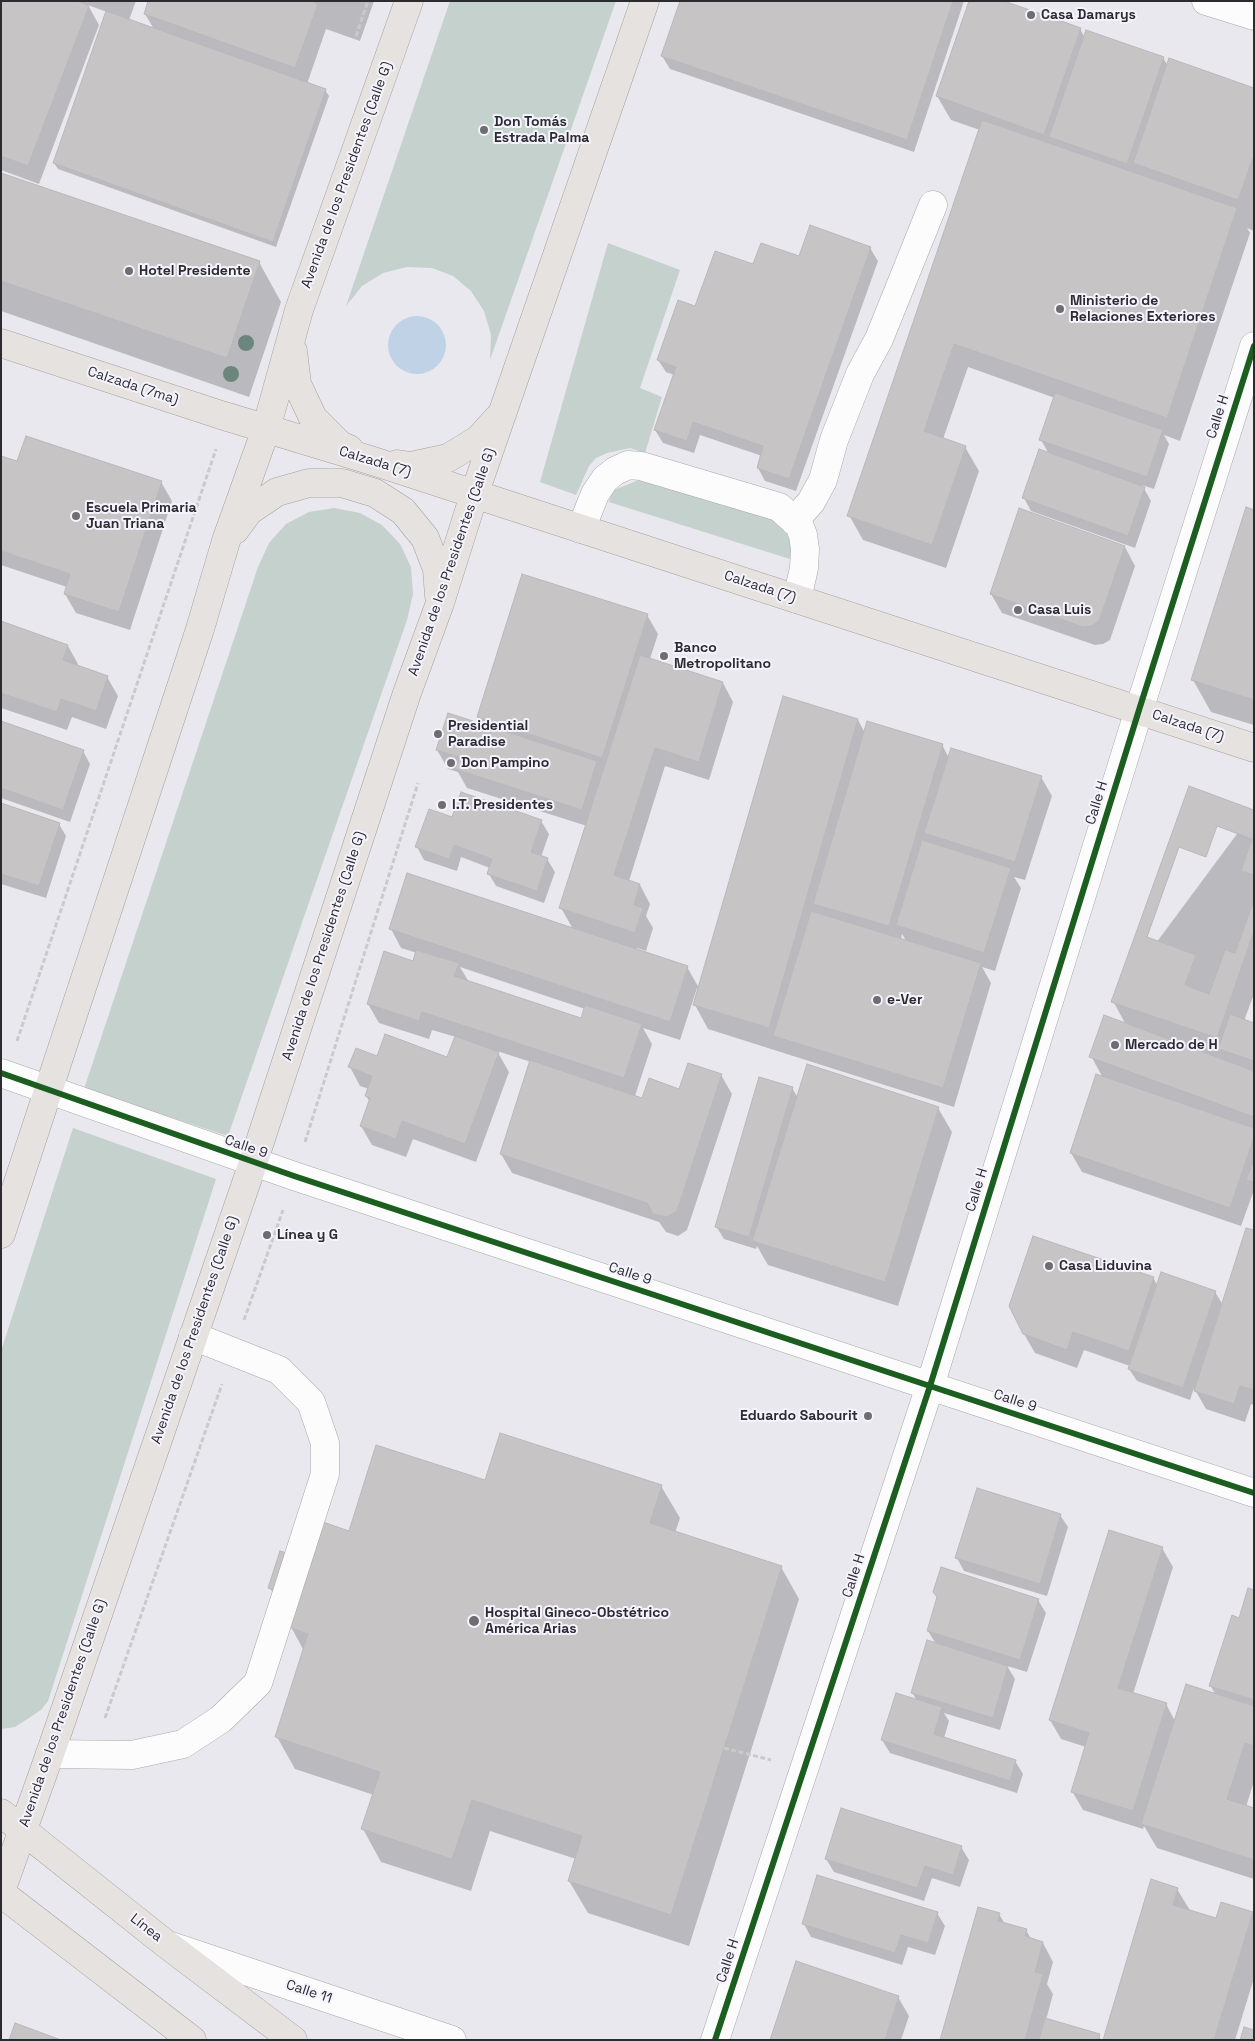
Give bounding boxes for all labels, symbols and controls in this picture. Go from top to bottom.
place label: Casa Damarys [1041,7,1136,23]
marker: Casa Damarys [1025,9,1037,21]
street label: Avenida de los Presidentes (Calle G) [298,59,396,291]
place label: Don Tomás Estrada Palma [494,114,589,146]
marker: Don Tomás Estrada Palma [478,124,490,136]
place label: Hotel Presidente [139,263,251,279]
marker: Hotel Presidente [123,265,135,277]
place label: Ministerio de Relaciones Exteriores [1070,293,1215,326]
marker: Ministerio de Relaciones Exteriores [1054,303,1066,315]
street label: Calzada (7ma) [85,363,181,409]
street label: Calle H [1203,393,1233,441]
street label: Calzada (7) [337,443,413,481]
street label: Avenida de los Presidentes (Calle G) [405,446,499,678]
place label: Escuela Primaria Juan Triana [86,500,197,532]
marker: Escuela Primaria Juan Triana [70,510,82,522]
street label: Calzada (7) [722,567,798,607]
place label: Casa Luis [1028,602,1091,618]
marker: Casa Luis [1012,604,1024,616]
place label: Banco Metropolitano [674,640,771,672]
marker: Banco Metropolitano [658,650,670,662]
street label: Calzada (7) [1150,706,1226,746]
place label: Presidential Paradise [448,718,528,750]
marker: Presidential Paradise [432,728,444,740]
place label: Don Pampino [461,755,549,771]
marker: Don Pampino [445,757,457,769]
street label: Calle H [1082,779,1112,827]
place label: I.T. Presidentes [452,797,553,813]
marker: I.T. Presidentes [436,799,448,811]
street label: Avenida de los Presidentes (Calle G) [279,829,369,1063]
place label: e-Ver [887,992,922,1008]
marker: e-Ver [871,994,883,1006]
place label: Mercado de H [1125,1037,1218,1053]
marker: Mercado de H [1109,1039,1121,1051]
street label: Calle 9 [222,1132,270,1162]
street label: Calle H [962,1166,992,1214]
street label: Avenida de los Presidentes (Calle G) [148,1214,242,1446]
place label: Línea y G [277,1227,338,1243]
marker: Línea y G [261,1229,273,1241]
place label: Casa Liduvina [1059,1258,1152,1274]
street label: Calle 9 [606,1259,654,1289]
marker: Casa Liduvina [1043,1260,1055,1272]
street label: Calle 9 [991,1386,1039,1416]
place label: Eduardo Sabourit [740,1408,858,1424]
marker: Eduardo Sabourit [862,1410,874,1422]
street label: Calle H [839,1552,869,1600]
street label: Avenida de los Presidentes (Calle G) [16,1597,110,1829]
place label: Hospital Gineco-Obstétrico América Arias [485,1605,669,1638]
marker: Hospital Gineco-Obstétrico América Arias [467,1614,481,1628]
street label: Línea [127,1910,165,1946]
street label: Calle H [713,1937,743,1985]
street label: Calle 11 [284,1977,334,2007]

